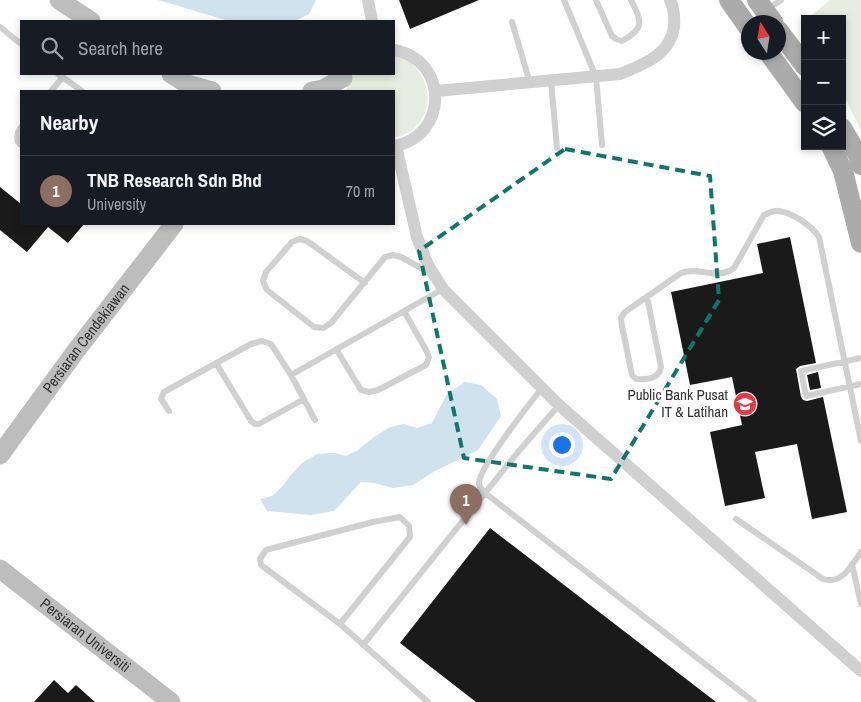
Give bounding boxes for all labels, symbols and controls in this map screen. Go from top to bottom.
north arrow [741,15,786,60]
map controls [801,15,846,150]
button: + [801,15,846,60]
search box [20,20,395,75]
icon: search [38,34,66,62]
text: Search here [78,35,163,61]
button: − [801,60,846,105]
button: layers [801,105,846,150]
text: Nearby [40,108,98,137]
text: TNB Research Sdn Bhd [87,167,262,193]
text: 1 [52,180,60,202]
text: 70 m [346,180,375,202]
text: University [87,193,146,215]
street label: Persiaran Cendekiawan [38,279,134,397]
place label: Public Bank Pusat IT & Latihan [627,384,729,422]
school or university icon: Public Bank Pusat IT & Latihan [732,391,758,417]
your location [549,432,575,458]
pin: 1 [450,484,482,525]
street label: Persiaran Universiti [36,593,135,677]

